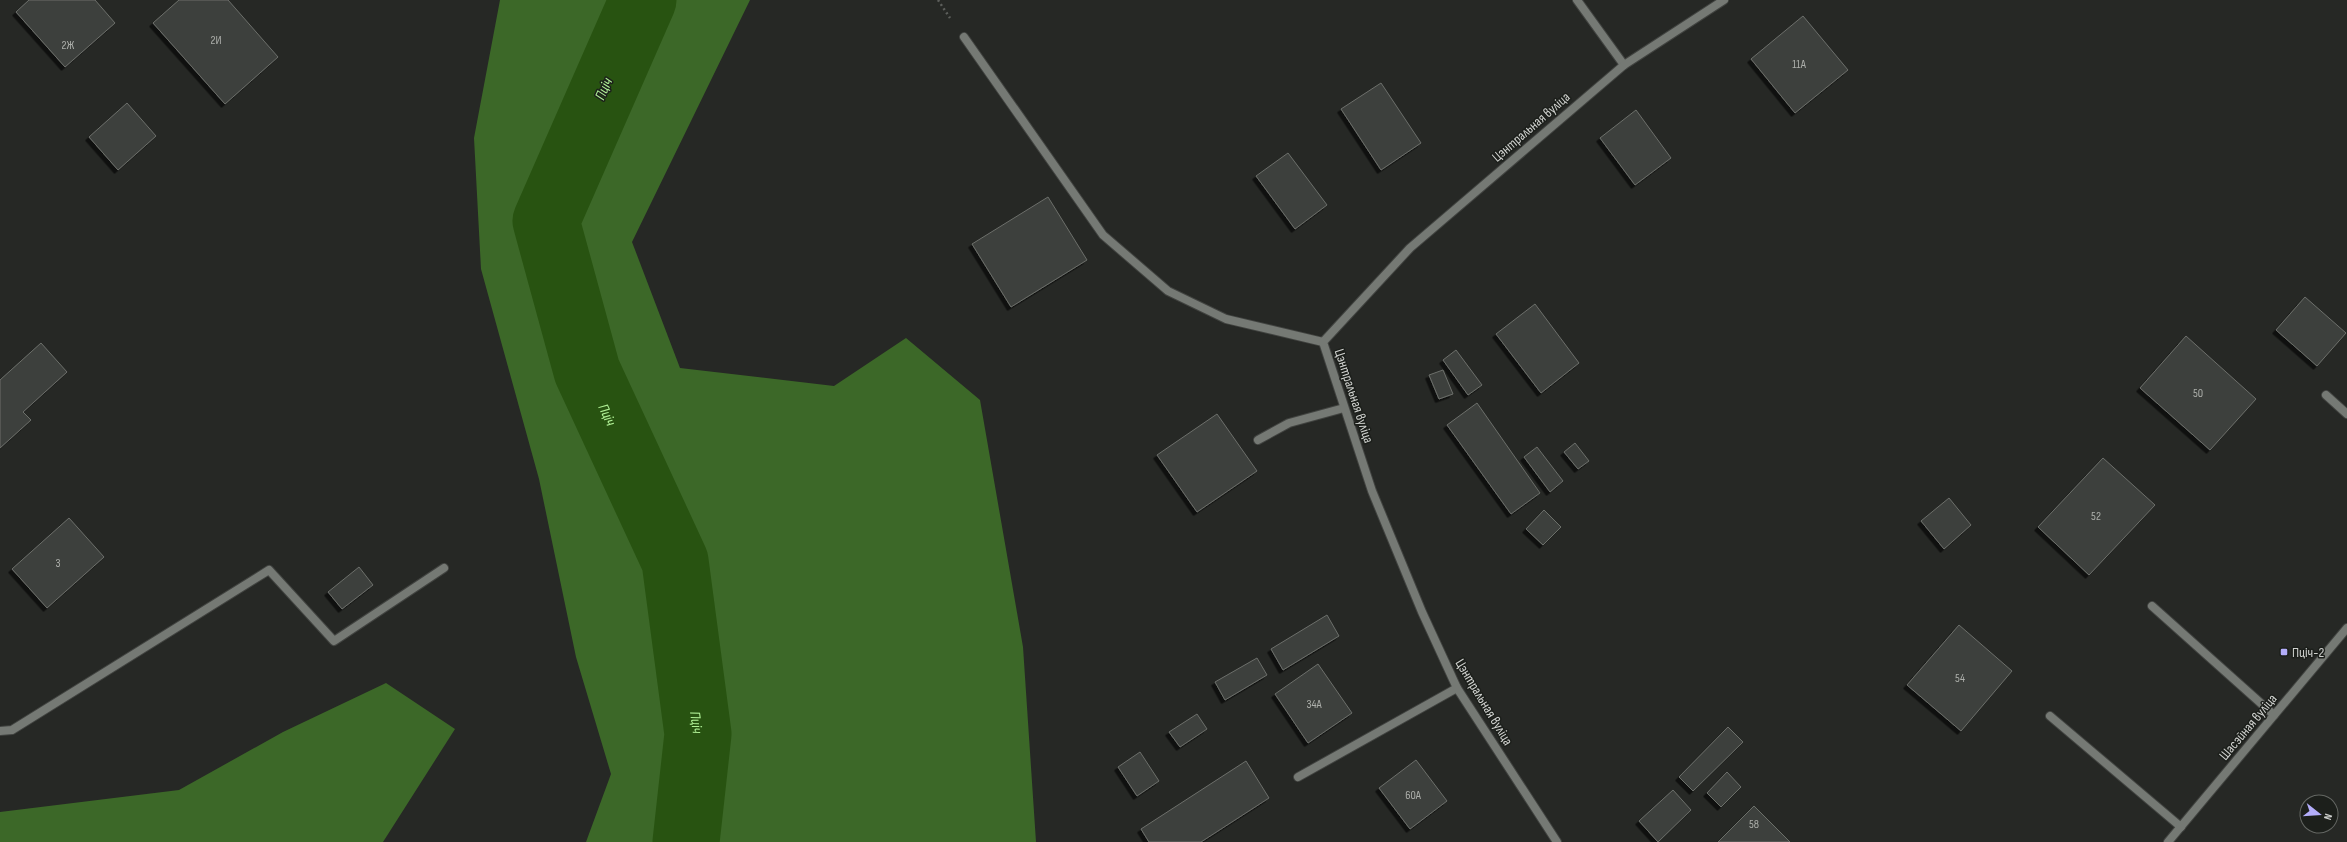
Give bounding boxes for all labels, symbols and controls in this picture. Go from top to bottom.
house number: 2И [210,33,222,48]
house number: 2Ж [62,38,75,53]
house number: 11А [1792,57,1807,72]
water label: Пціч [591,75,617,103]
street label: Цэнтральная вуліца [1488,88,1574,166]
street label: Цэнтральная вуліца [1331,347,1377,445]
house number: 50 [2193,386,2203,401]
water label: Пціч [594,401,621,429]
house number: 52 [2091,509,2101,524]
house number: 3 [55,556,61,571]
place label: Пціч-2 [2292,644,2324,661]
marker: Пціч-2 [2279,647,2289,657]
street label: Цэнтральная вуліца [1452,656,1516,748]
house number: 54 [1955,671,1965,686]
street label: Шасэйная вуліца [2215,691,2281,763]
house number: 34А [1306,697,1322,712]
water label: Пціч [686,710,707,735]
house number: 60А [1405,788,1422,803]
north arrow [2299,794,2339,834]
text: N [2321,812,2335,822]
house number: 58 [1749,817,1759,832]

